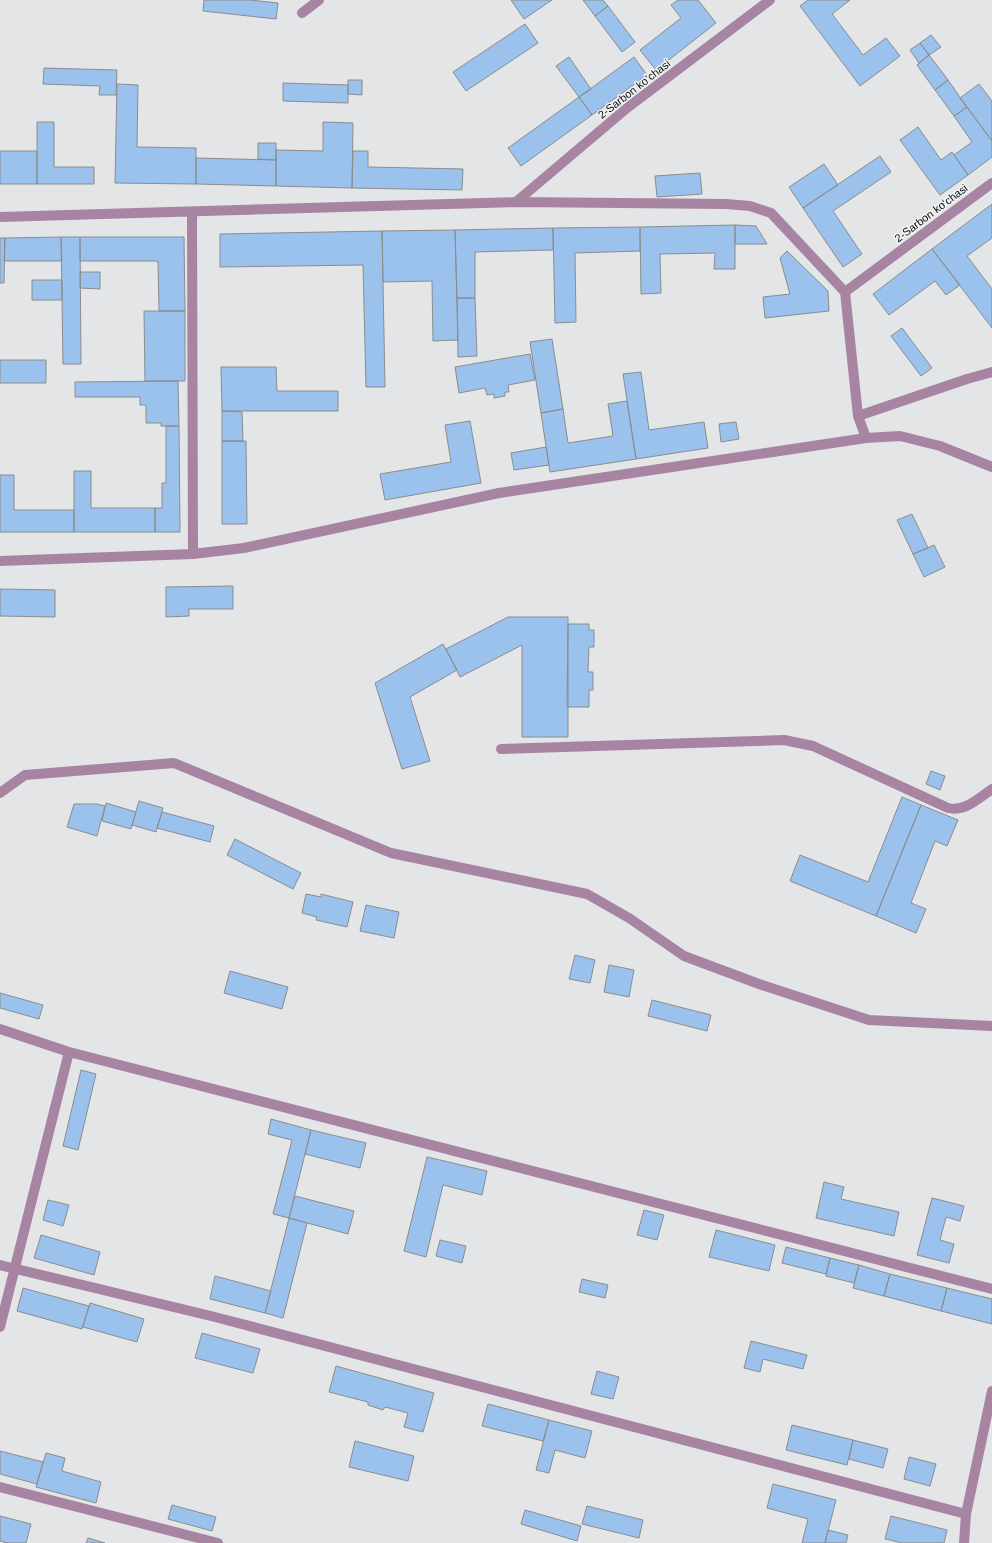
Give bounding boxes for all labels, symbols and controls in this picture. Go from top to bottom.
street label: 2-Sarbon koʻchasi [596,57,672,121]
street label: 2-Sarbon koʻchasi [892,182,970,244]

